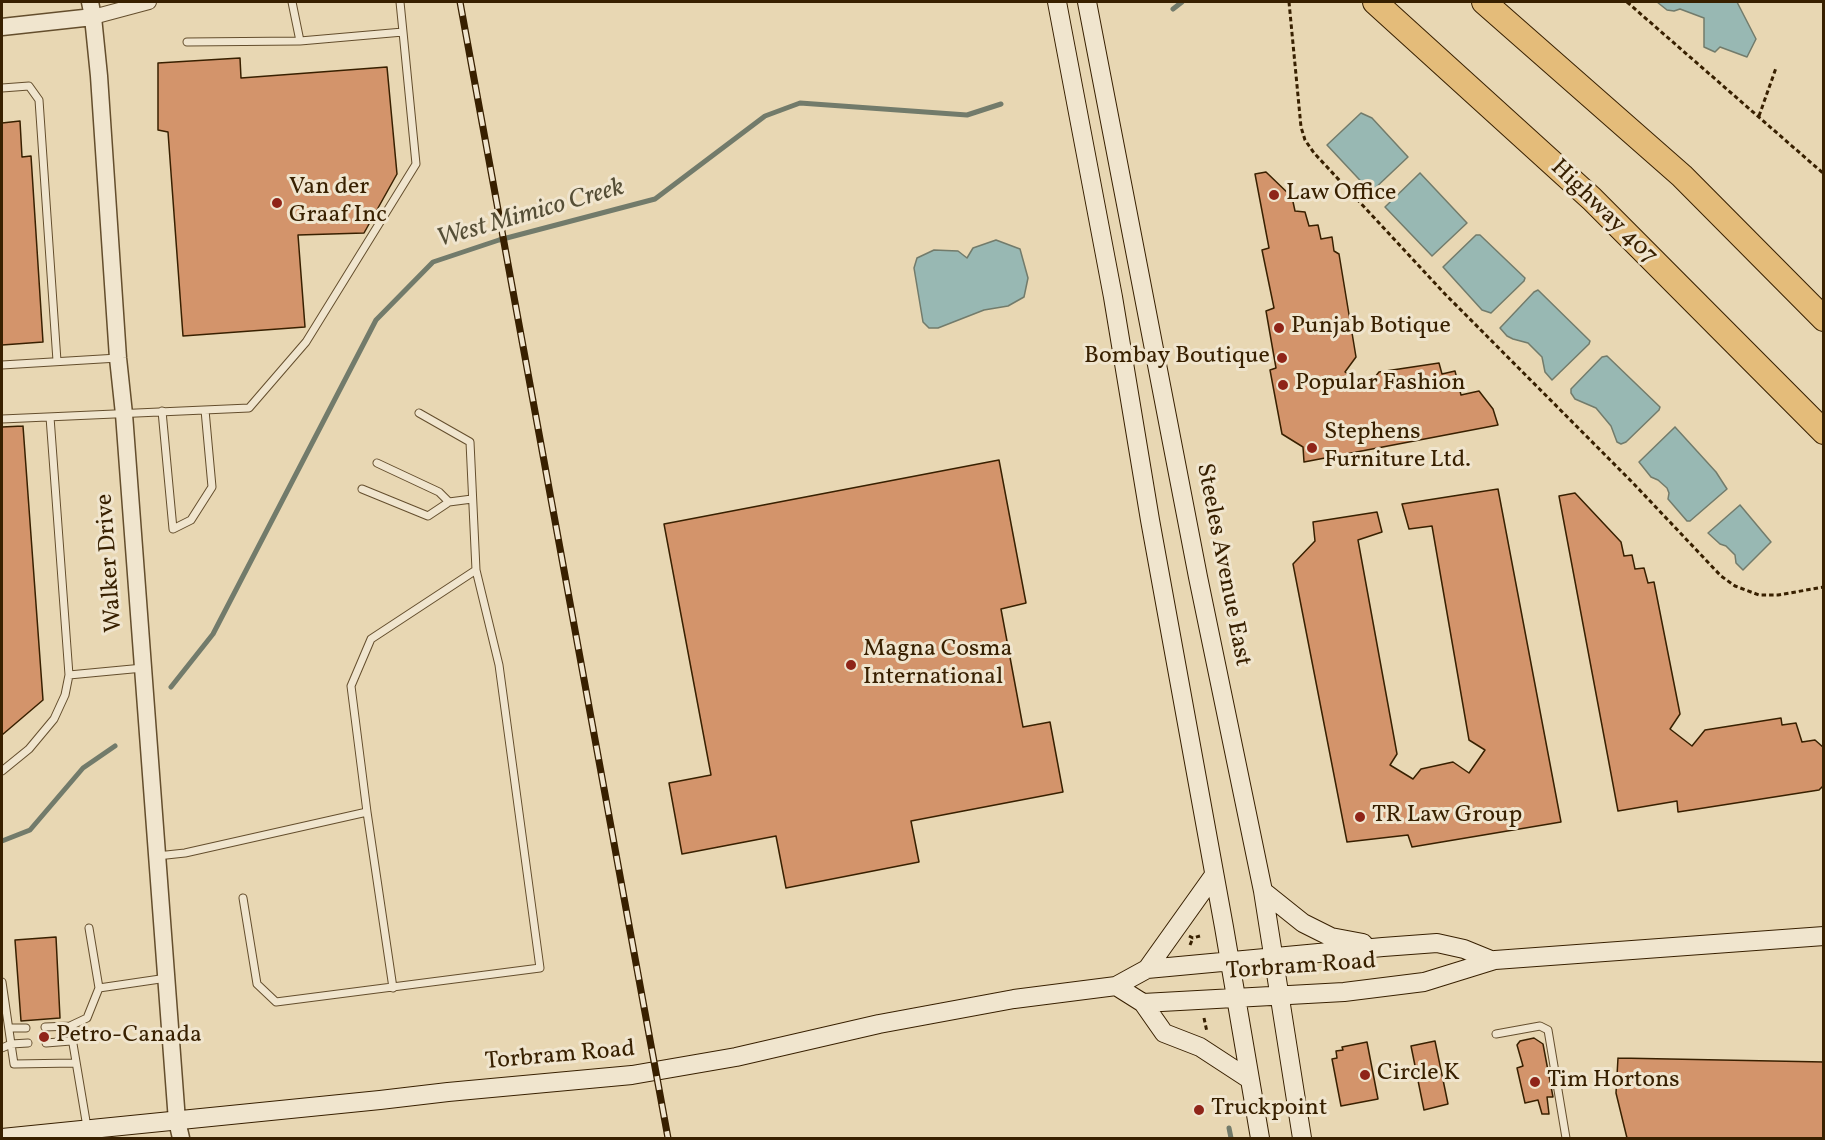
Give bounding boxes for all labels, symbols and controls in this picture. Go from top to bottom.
street label: Highway 407 [1543,155,1663,271]
water label: West Mimico Creek [434,173,628,257]
place label: Van der Graaf Inc [289,175,387,231]
place label: Law Office [1286,181,1396,209]
marker: Law Office [1267,188,1281,202]
marker: Van der Graaf Inc [270,196,284,210]
place label: Punjab Botique [1291,314,1451,342]
marker: Punjab Botique [1272,321,1286,335]
place label: Bombay Boutique [1084,344,1270,372]
marker: Bombay Boutique [1275,351,1289,365]
place label: Popular Fashion [1295,371,1466,399]
marker: Popular Fashion [1276,378,1290,392]
place label: Stephens Furniture Ltd. [1324,420,1471,476]
marker: Stephens Furniture Ltd. [1305,441,1319,455]
street label: Steeles Avenue East [1188,461,1256,669]
street label: Walker Drive [92,493,130,633]
place label: Magna Cosma International [863,637,1013,693]
marker: Magna Cosma International [844,658,858,672]
place label: TR Law Group [1372,803,1522,831]
marker: TR Law Group [1353,810,1367,824]
street label: Torbram Road [1225,948,1377,988]
place label: Petro-Canada [56,1023,202,1051]
marker: Petro-Canada [37,1030,51,1044]
street label: Torbram Road [484,1036,636,1078]
place label: Circle K [1377,1061,1460,1089]
marker: Circle K [1358,1068,1372,1082]
place label: Tim Hortons [1547,1068,1680,1096]
marker: Tim Hortons [1528,1075,1542,1089]
place label: Truckpoint [1211,1096,1327,1124]
marker: Truckpoint [1192,1103,1206,1117]

